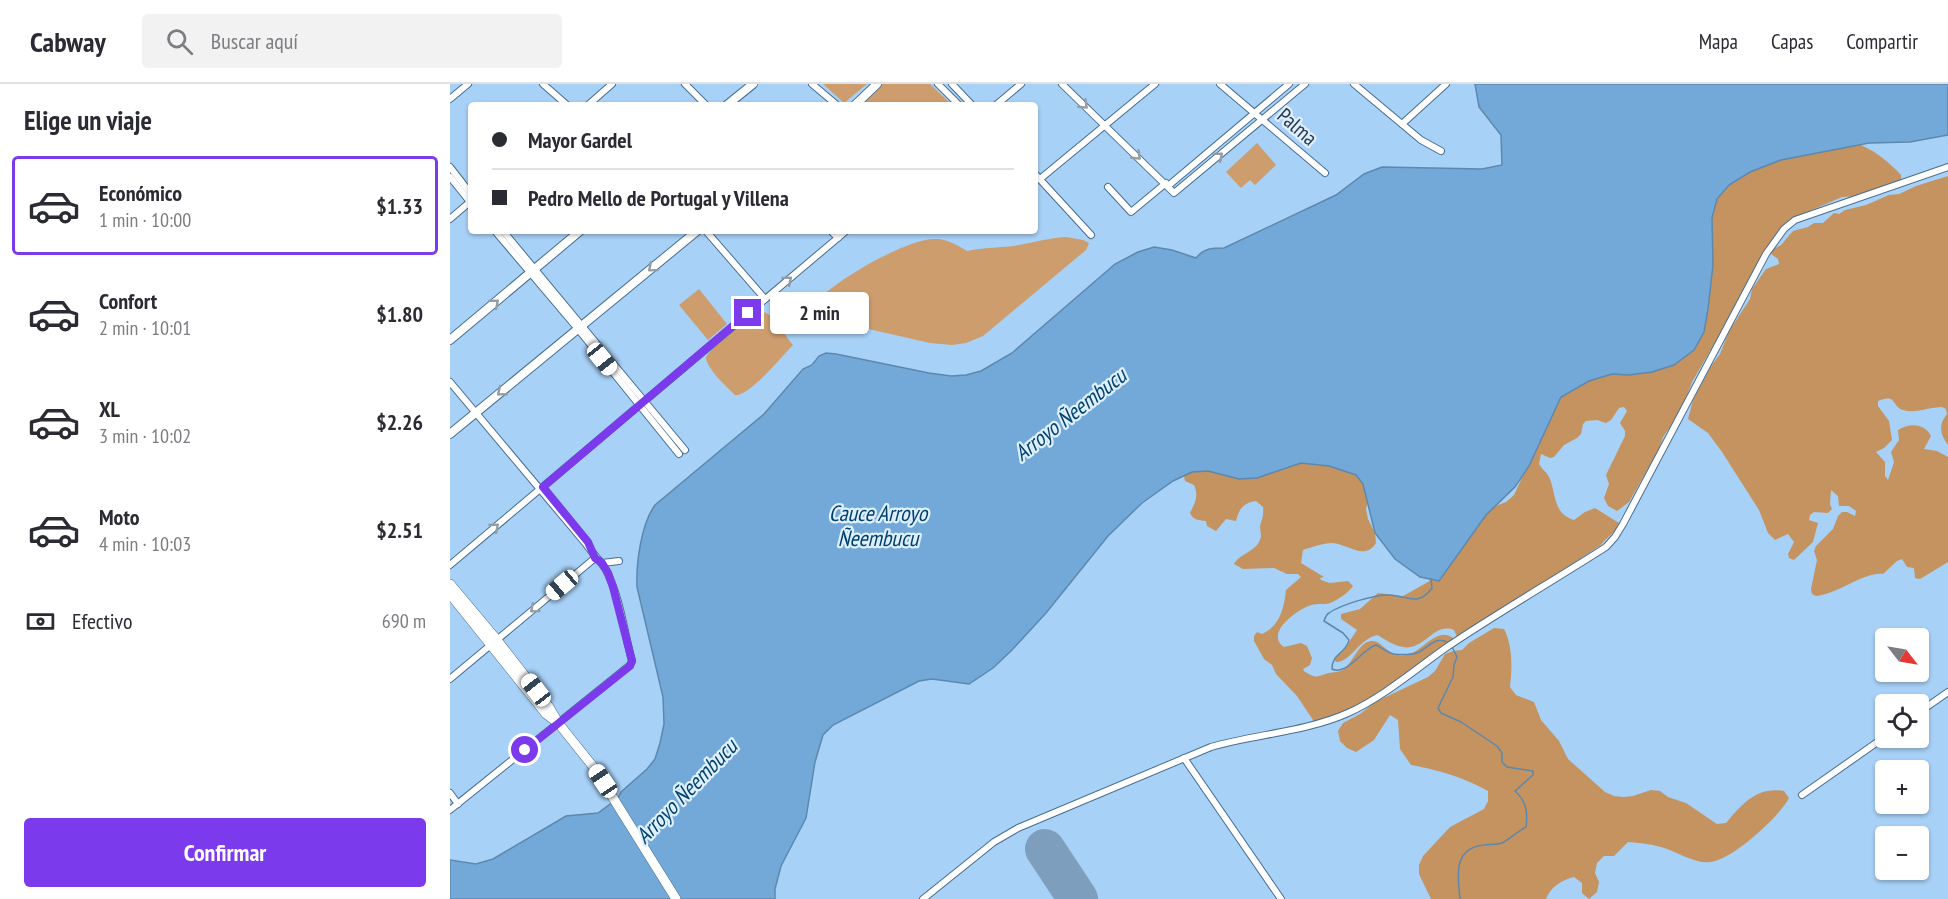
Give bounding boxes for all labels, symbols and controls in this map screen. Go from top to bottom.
search box [142,14,562,68]
text: Cabway [30,23,106,60]
icon: search [163,25,196,58]
text: Buscar aquí [211,27,298,55]
text: Mapa [1699,28,1738,55]
text: Capas [1771,28,1813,55]
text: Compartir [1846,28,1918,55]
one-way arrow [1077,98,1087,109]
street label: Palma [1272,102,1323,151]
text: Elige un viaje [24,103,152,137]
text: Mayor Gardel [528,126,632,154]
one-way arrow [1130,149,1140,160]
one-way arrow [1212,152,1223,163]
icon: car [27,179,81,233]
text: Económico [99,179,182,207]
text: Pedro Mello de Portugal y Villena [528,184,789,212]
text: $1.33 [376,192,423,220]
text: 1 min · 10:00 [99,207,191,233]
one-way arrow [648,261,659,272]
one-way arrow [781,276,792,287]
icon: car [27,287,81,341]
text: Confort [99,287,157,315]
callout: 2 min [769,292,868,334]
one-way arrow [488,299,499,310]
route end [734,299,761,326]
text: $1.80 [376,300,423,328]
text: 2 min [799,300,840,326]
text: 2 min · 10:01 [99,315,191,341]
car [584,339,620,379]
water label: Arroyo Ñeembucu [1008,361,1133,467]
one-way arrow [497,384,508,395]
icon: car [27,395,81,449]
text: XL [99,395,120,423]
text: $2.26 [376,408,423,436]
text: 3 min · 10:02 [99,423,191,449]
water label: Cauce Arroyo Ñeembucu [829,499,929,552]
icon: car [27,503,81,557]
text: Moto [99,503,140,531]
text: $2.51 [376,516,423,544]
one-way arrow [488,524,499,535]
text: 4 min · 10:03 [99,531,191,557]
car [542,567,582,603]
one-way arrow [530,602,541,613]
icon: cash [24,605,57,638]
text: Efectivo [72,607,133,635]
text: 690 m [382,608,426,634]
north arrow [1875,628,1929,682]
map controls [1875,628,1929,880]
car [518,670,554,710]
button: locate [1875,694,1929,748]
water label: Arroyo Ñeembucu [629,732,744,849]
route start [511,736,538,763]
button: + [1875,760,1929,814]
car [585,761,621,801]
button: Confirmar [24,818,426,887]
button: − [1875,826,1929,880]

